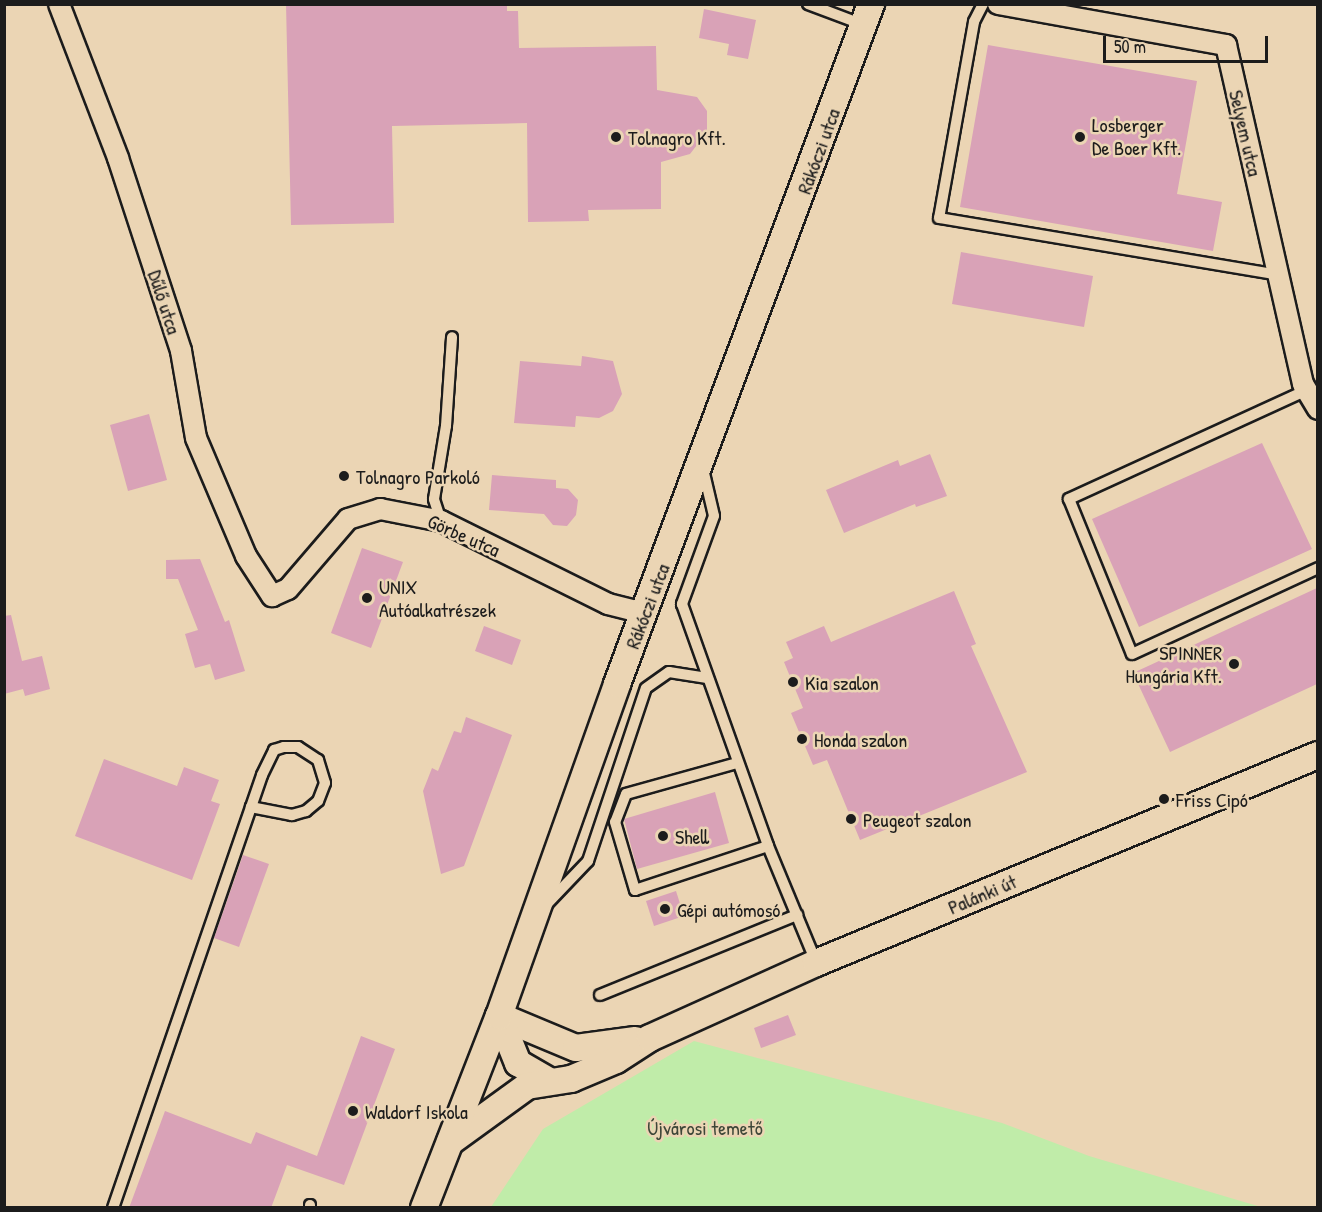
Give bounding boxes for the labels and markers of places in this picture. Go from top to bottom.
place label: Losberger De Boer Kft. [1092,113,1181,160]
place label: Tolnagro Kft. [628,125,726,149]
marker: Tolnagro Kft. [609,130,623,144]
marker: Losberger De Boer Kft. [1073,130,1087,144]
place label: Tolnagro Parkoló [356,464,480,488]
marker: Tolnagro Parkoló [337,469,351,483]
place label: UNIX Autóalkatrészek [379,574,496,621]
marker: UNIX Autóalkatrészek [360,591,374,605]
place label: SPINNER Hungária Kft. [1125,640,1222,687]
marker: SPINNER Hungária Kft. [1227,657,1241,671]
place label: Kia szalon [805,670,879,694]
marker: Kia szalon [786,675,800,689]
place label: Honda szalon [814,727,907,751]
marker: Honda szalon [795,732,809,746]
place label: Friss Cipó [1176,787,1248,811]
marker: Friss Cipó [1157,792,1171,806]
place label: Peugeot szalon [863,807,971,831]
marker: Peugeot szalon [844,812,858,826]
place label: Shell [675,824,709,848]
marker: Shell [656,829,670,843]
place label: Gépi autómosó [677,897,780,921]
marker: Gépi autómosó [658,902,672,916]
place label: Waldorf Iskola [365,1099,468,1123]
marker: Waldorf Iskola [346,1104,360,1118]

